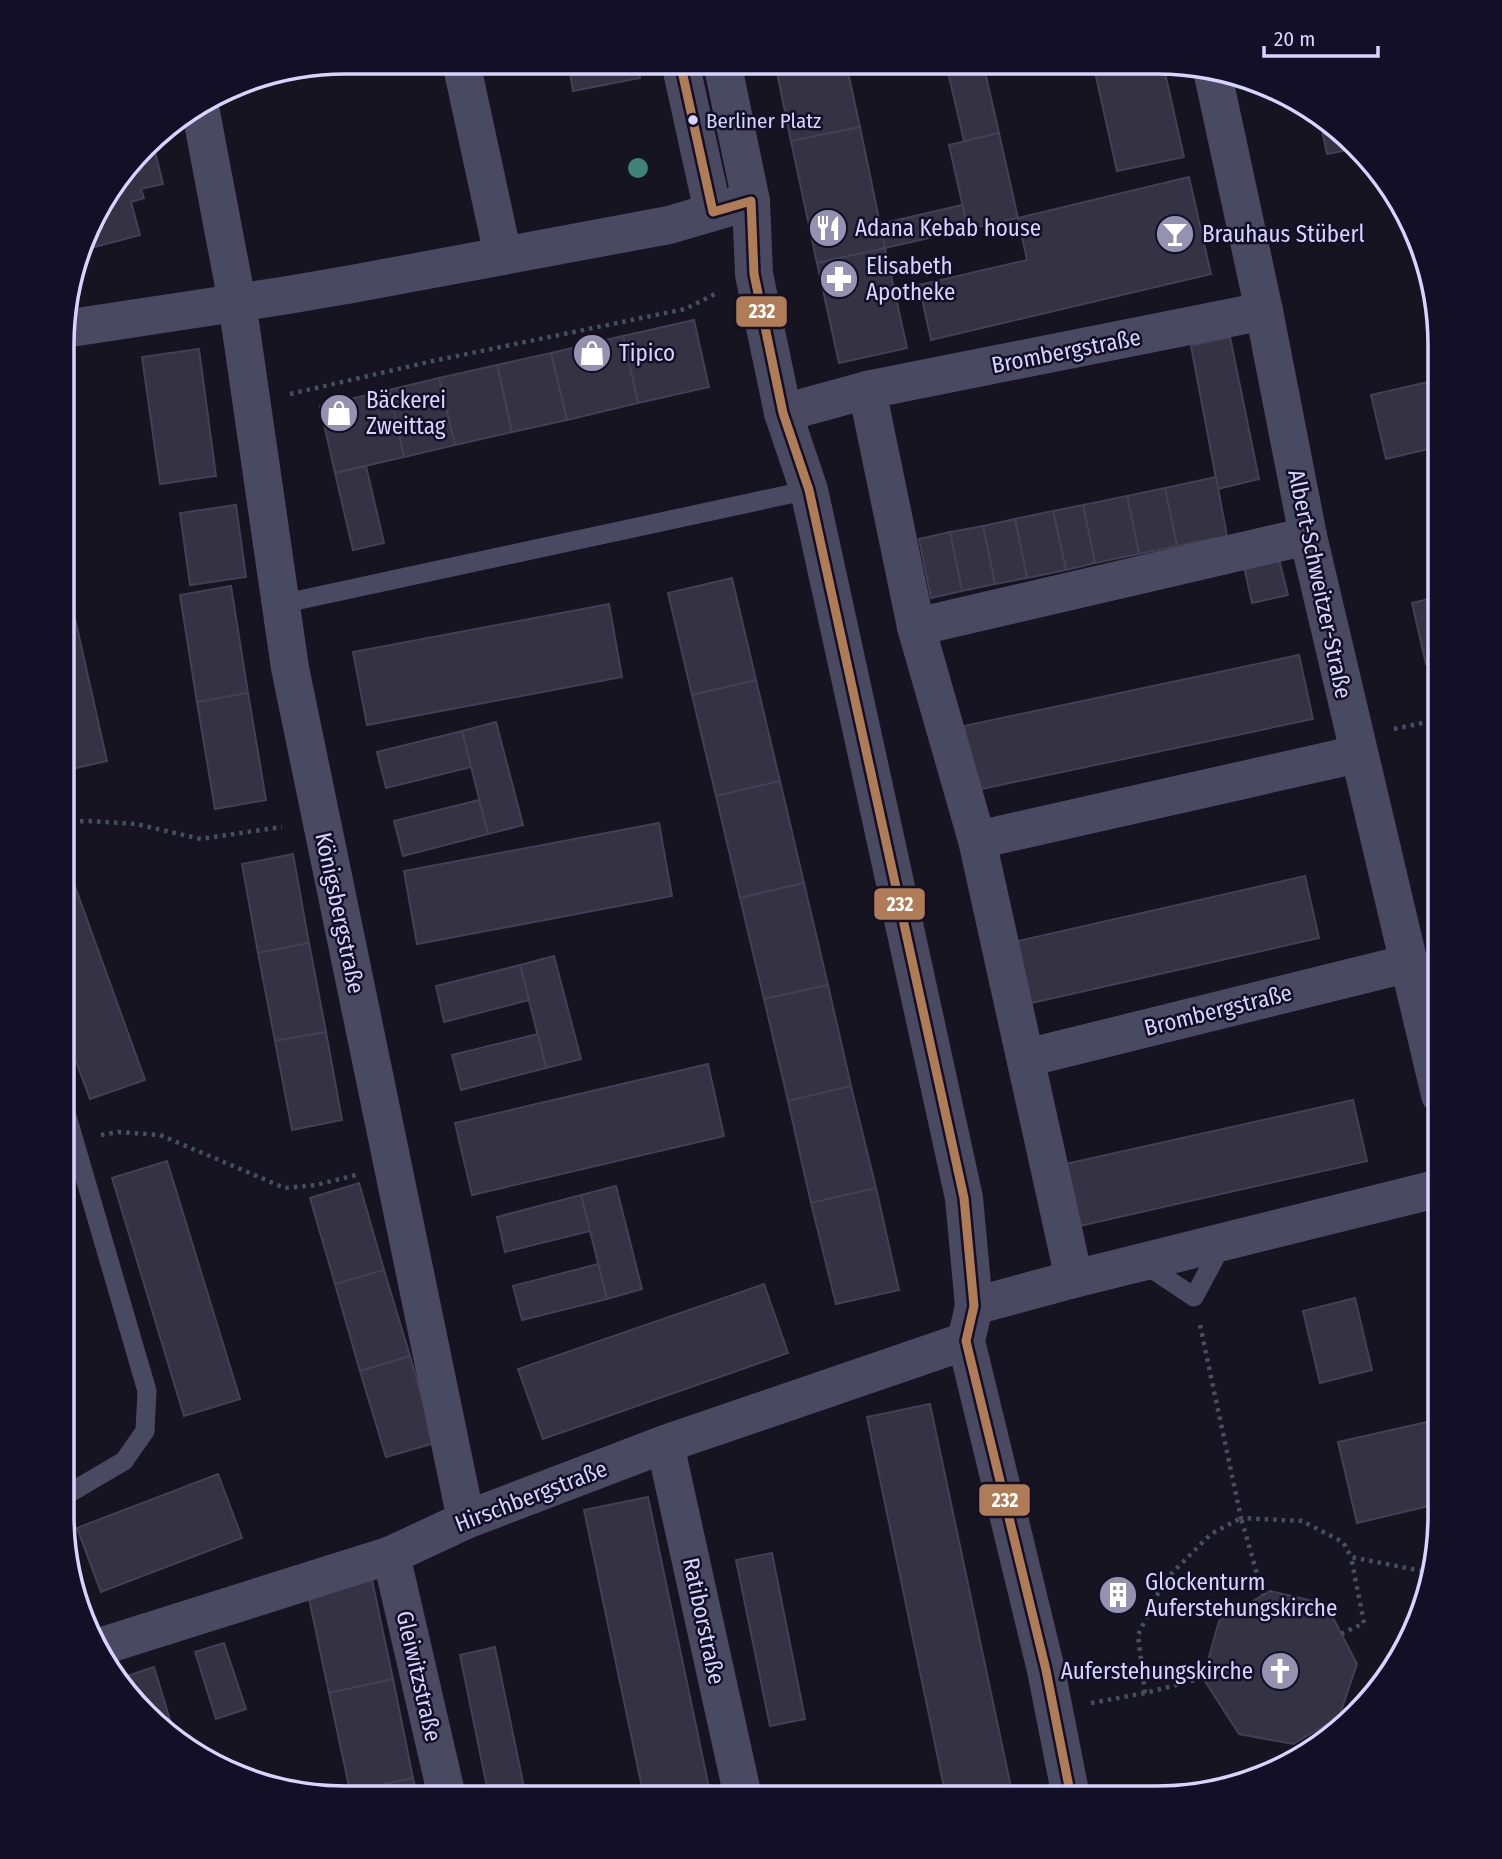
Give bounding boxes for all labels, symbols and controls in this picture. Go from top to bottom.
scale bar [1264,14,1378,58]
text: 20 m [1274,26,1315,52]
place label: Berliner Platz [706,108,821,134]
marker: Berliner Platz [686,113,700,127]
restaurant icon: Adana Kebab house [807,207,849,249]
bar icon: Brauhaus Stüberl [1154,213,1196,255]
place label: Adana Kebab house [855,214,1041,242]
place label: Brauhaus Stüberl [1202,220,1365,248]
place label: Elisabeth Apotheke [866,252,955,306]
pharmacy icon: Elisabeth Apotheke [818,258,860,300]
line badge: 232 [735,295,788,328]
text: 232 [748,300,775,323]
street label: Brombergstraße [989,323,1143,379]
shop icon: Tipico [571,332,613,374]
place label: Tipico [619,339,675,367]
place label: Bäckerei Zweittag [366,386,446,440]
shop icon: Bäckerei Zweittag [318,392,360,434]
street label: Albert-Schweitzer-Straße [1282,467,1358,701]
street label: Königsbergstraße [309,830,371,996]
line badge: 232 [873,887,926,921]
text: 232 [886,893,913,916]
street label: Brombergstraße [1141,978,1295,1042]
street label: Hirschbergstraße [451,1454,611,1538]
line badge: 232 [978,1483,1031,1517]
text: 232 [991,1489,1018,1512]
street label: Ratiborstraße [677,1555,731,1687]
place label: Glockenturm Auferstehungskirche [1145,1568,1337,1622]
building icon: Glockenturm Auferstehungskirche [1097,1574,1139,1616]
street label: Gleiwitzstraße [390,1608,448,1744]
church icon: Auferstehungskirche [1259,1650,1301,1692]
place label: Auferstehungskirche [1061,1657,1253,1685]

